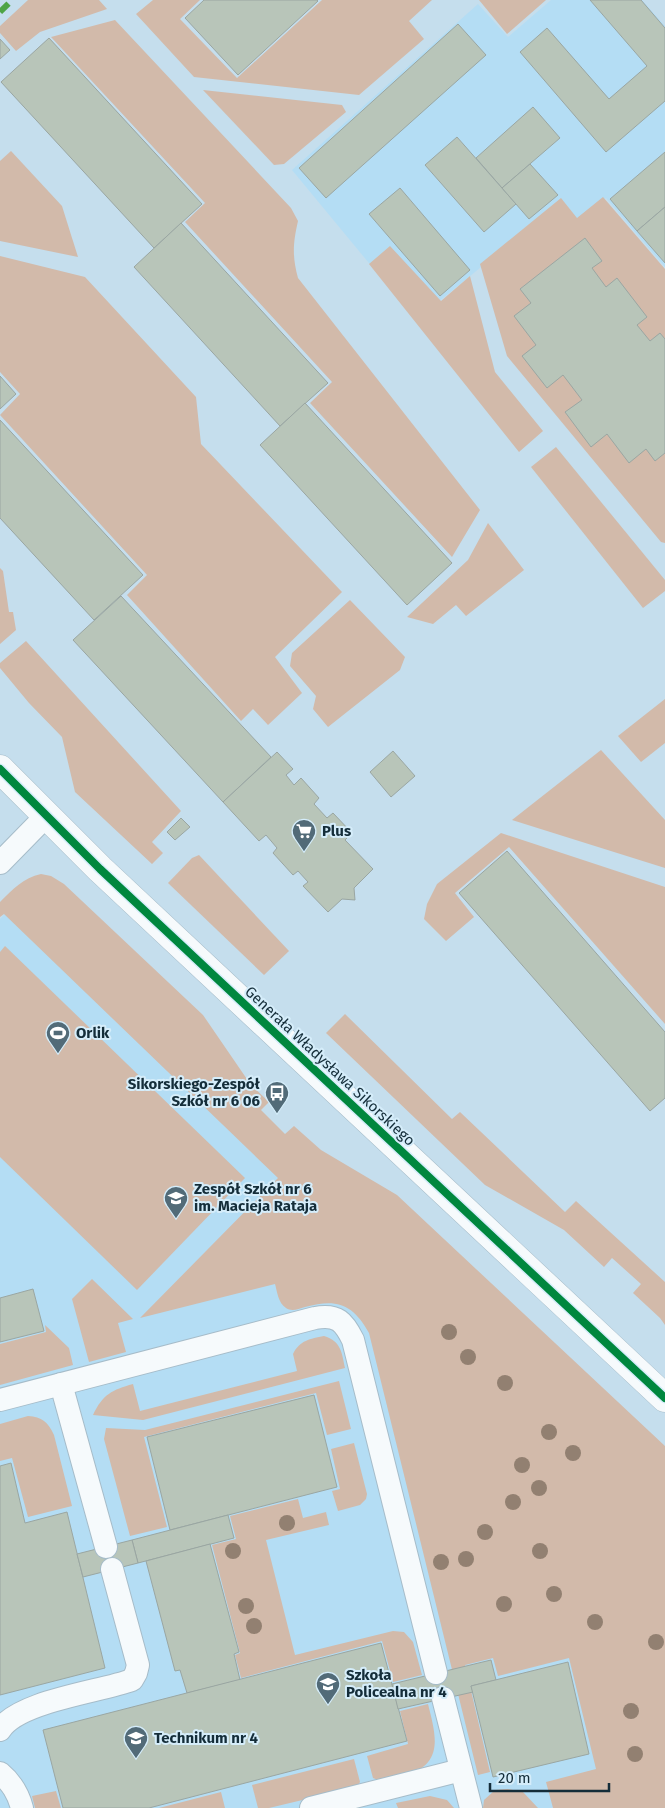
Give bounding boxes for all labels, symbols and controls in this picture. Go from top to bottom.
supermarket icon: Plus [291,818,317,852]
place label: Plus [322,822,351,840]
street label: Generała Władysława Sikorskiego [241,982,419,1150]
sports icon: Orlik [45,1020,71,1054]
place label: Orlik [76,1024,110,1042]
place label: Sikorskiego-Zespół Szkół nr 6 06 [128,1075,261,1110]
bus stop icon: Sikorskiego-Zespół Szkół nr 6 06 [264,1080,290,1114]
place label: Zespół Szkół nr 6 im. Macieja Rataja [194,1180,317,1215]
school or university icon: Zespół Szkół nr 6 im. Macieja Rataja [163,1185,189,1219]
place label: Szkoła Policealna nr 4 [346,1666,447,1701]
school or university icon: Szkoła Policealna nr 4 [315,1671,341,1705]
school or university icon: Technikum nr 4 [123,1725,149,1759]
place label: Technikum nr 4 [154,1729,258,1747]
scale bar [490,1760,609,1792]
text: 20 m [498,1769,531,1787]

